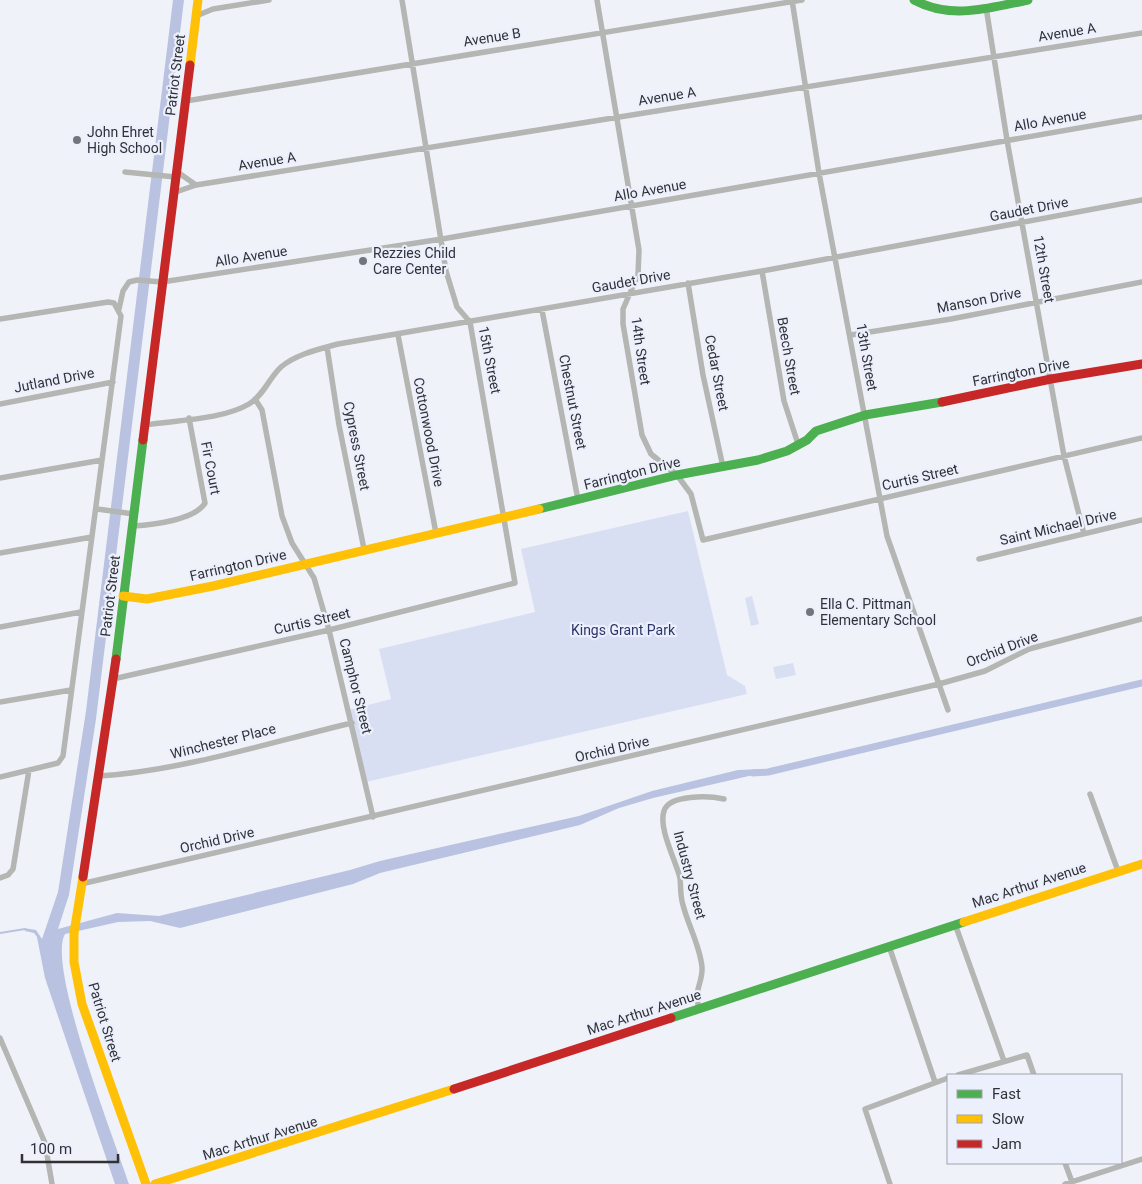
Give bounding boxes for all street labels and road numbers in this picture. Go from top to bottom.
street label: Avenue A [1037,20,1097,44]
street label: Avenue B [462,25,522,49]
street label: Patriot Street [162,33,188,117]
street label: Avenue A [637,84,697,108]
street label: Allo Avenue [1013,106,1087,134]
street label: Avenue A [237,149,297,173]
street label: Allo Avenue [613,176,687,204]
street label: Gaudet Drive [988,194,1070,224]
street label: 12th Street [1030,234,1058,304]
street label: Allo Avenue [214,242,288,270]
street label: Gaudet Drive [590,266,672,296]
street label: Manson Drive [936,284,1022,316]
street label: 14th Street [628,316,654,386]
street label: Beech Street [774,316,804,397]
street label: 13th Street [853,322,881,392]
street label: 15th Street [476,325,504,396]
street label: Cedar Street [702,334,732,413]
street label: Chestnut Street [556,353,590,451]
street label: Farrington Drive [971,355,1071,389]
street label: Jutland Drive [12,364,96,396]
street label: Cottonwood Drive [411,376,447,488]
street label: Cypress Street [341,400,374,492]
street label: Fir Court [198,440,224,496]
street label: Farrington Drive [582,453,682,493]
street label: Curtis Street [880,460,960,494]
street label: Saint Michael Drive [998,506,1118,548]
street label: Farrington Drive [188,546,288,584]
street label: Patriot Street [97,554,123,638]
street label: Curtis Street [272,604,352,638]
street label: Orchid Drive [964,628,1040,670]
street label: Camphor Street [336,637,376,736]
street label: Winchester Place [169,720,277,762]
street label: Orchid Drive [573,733,651,765]
street label: Orchid Drive [178,824,256,856]
street label: Industry Street [671,829,710,921]
street label: Mac Arthur Avenue [970,859,1088,911]
street label: Patriot Street [85,980,125,1064]
street label: Mac Arthur Avenue [585,986,703,1038]
street label: Mac Arthur Avenue [201,1113,319,1163]

